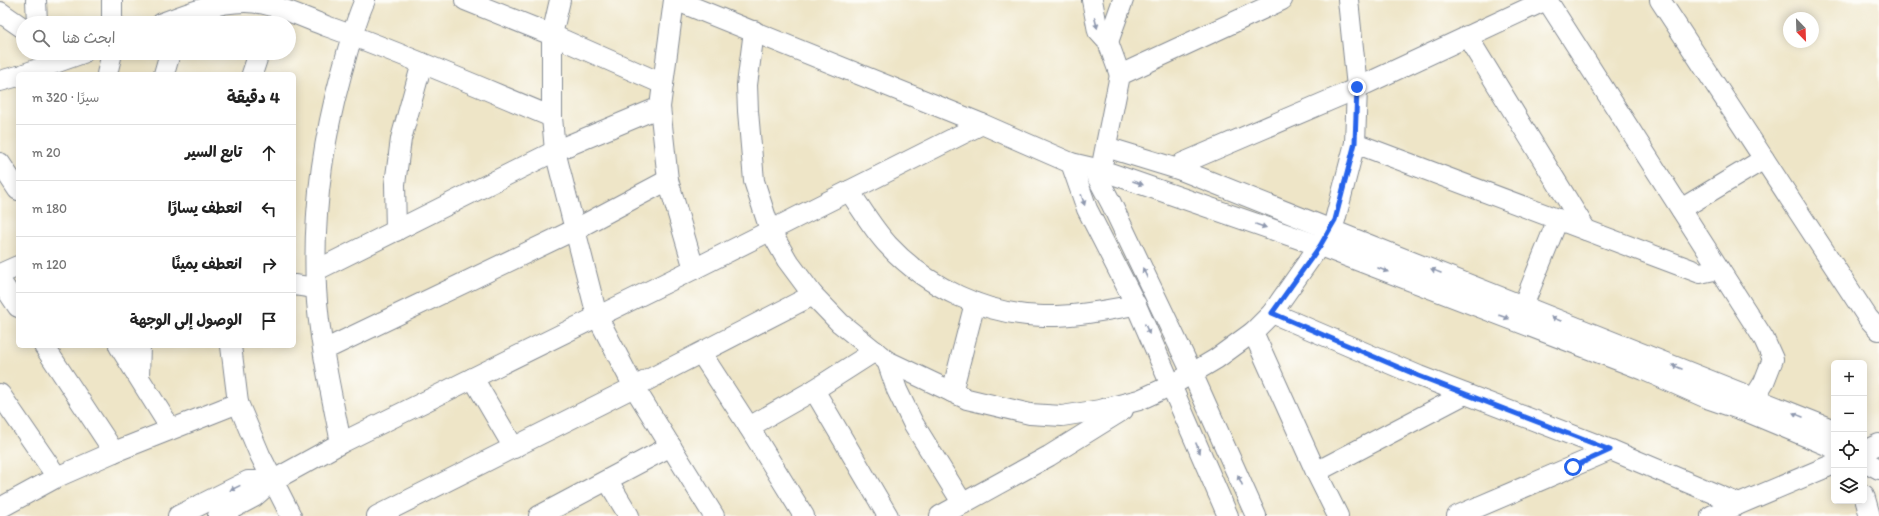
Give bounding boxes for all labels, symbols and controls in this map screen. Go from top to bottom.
north arrow [1783,12,1819,48]
search box [16,16,296,60]
one-way arrow [1093,17,1099,29]
icon: search [30,27,52,49]
text: ابحث هنا [62,29,116,47]
route end [1348,78,1366,96]
text: 4 دقيقة [227,87,280,107]
text: سيرًا · 320 m [32,90,99,105]
icon: ahead [258,142,280,164]
text: تابع السير [185,143,242,161]
text: 20 m [32,145,61,160]
one-way arrow [1132,181,1144,187]
one-way arrow [1081,194,1087,206]
icon: left [258,198,280,220]
text: انعطف يسارًا [168,199,242,217]
text: 180 m [32,201,67,216]
one-way arrow [1255,223,1267,229]
icon: right [258,254,280,276]
text: انعطف يمينًا [172,255,242,273]
text: 120 m [32,257,67,272]
one-way arrow [1429,267,1441,273]
one-way arrow [1142,268,1148,279]
one-way arrow [1377,268,1389,274]
icon: arrive [258,310,280,332]
text: الوصول إلى الوجهة [130,311,242,329]
one-way arrow [1499,314,1511,320]
one-way arrow [1550,315,1562,321]
one-way arrow [1144,323,1150,334]
map controls [1831,360,1867,504]
button: + [1831,360,1867,396]
one-way arrow [1671,363,1683,369]
button: − [1831,396,1867,432]
one-way arrow [1791,412,1803,418]
button: locate [1831,432,1867,468]
one-way arrow [1195,443,1201,454]
route start [1564,458,1582,476]
button: layers [1831,468,1867,504]
one-way arrow [1237,475,1243,486]
one-way arrow [229,485,241,491]

